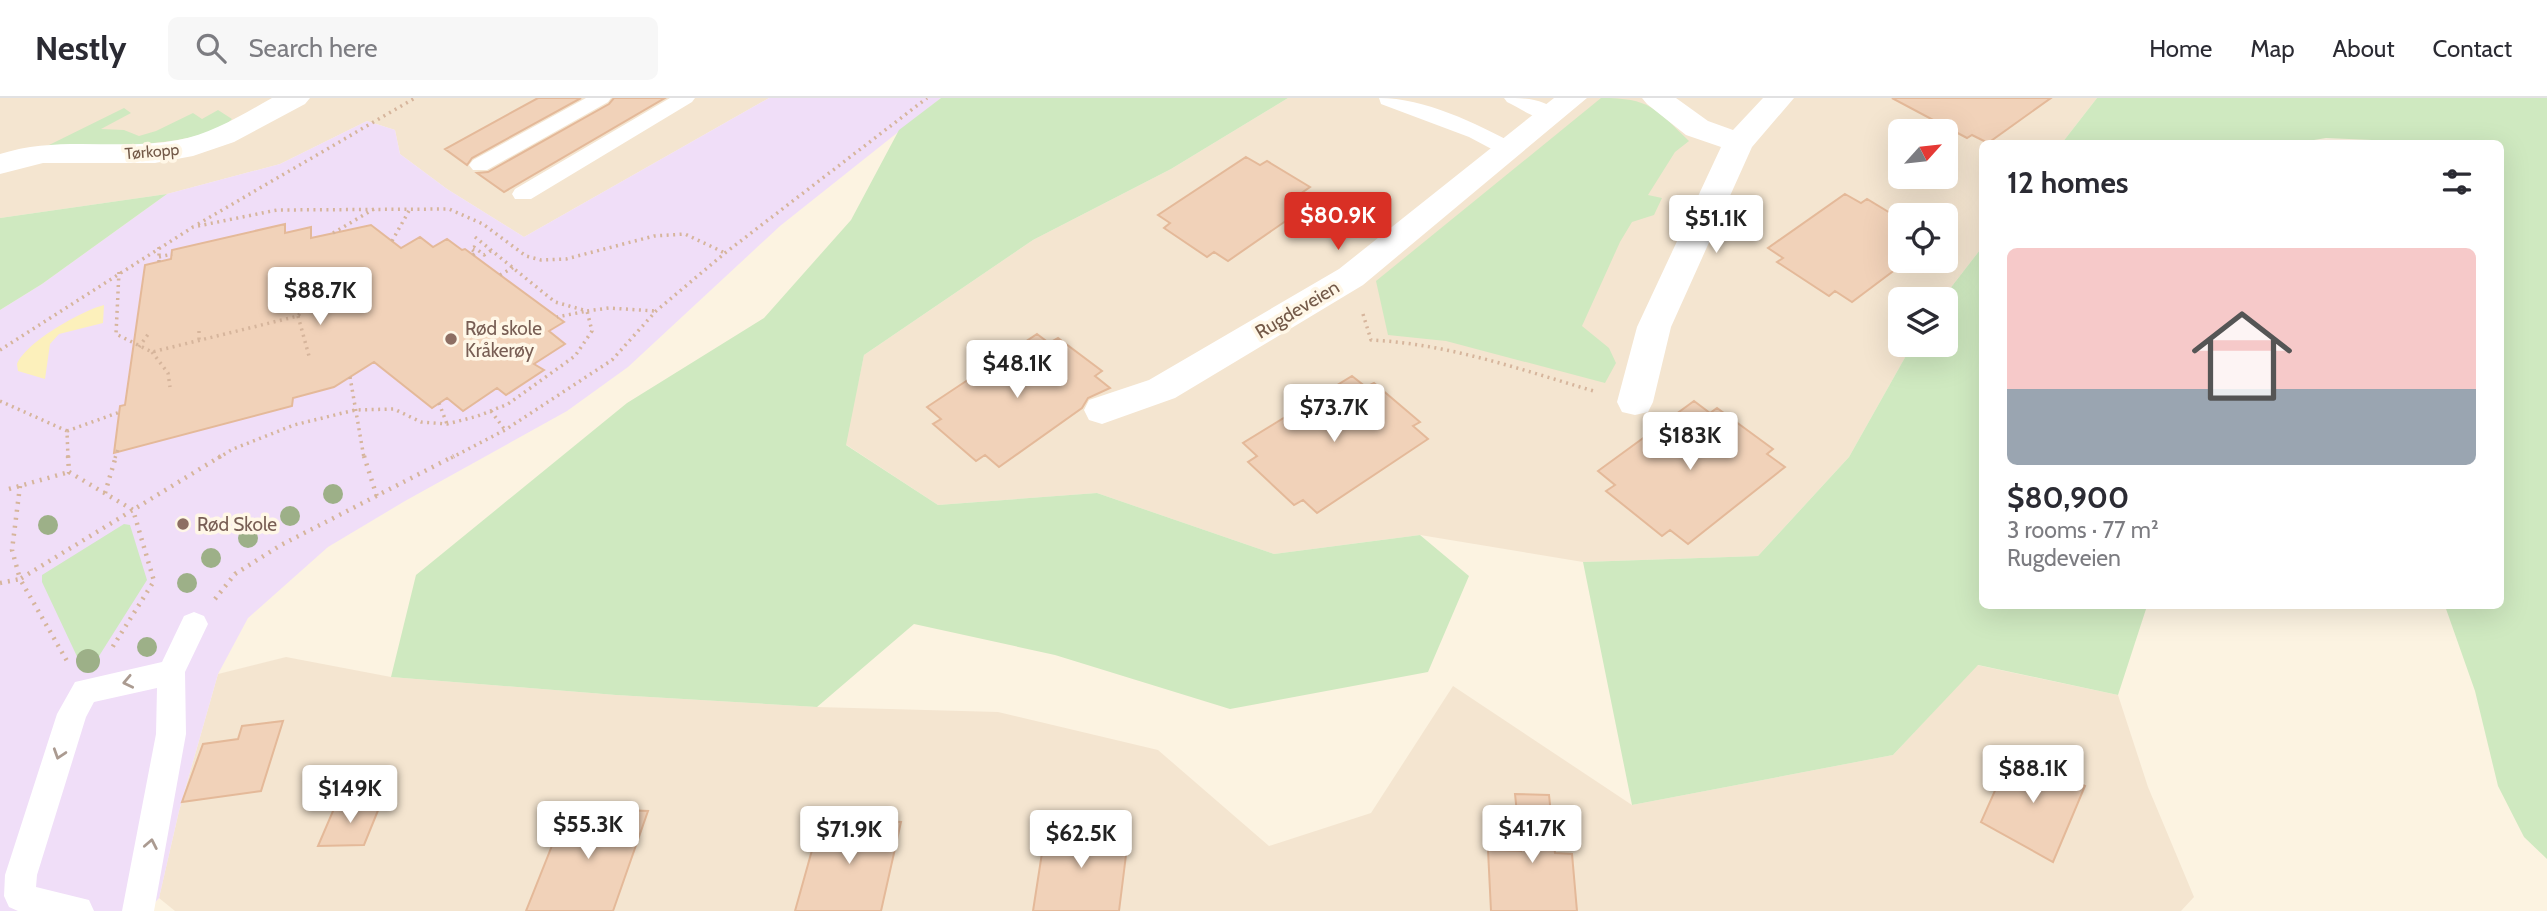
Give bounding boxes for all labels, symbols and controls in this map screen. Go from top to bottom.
search box [168,17,658,80]
text: Nestly [35,28,126,68]
icon: search [192,29,230,67]
text: Search here [248,32,378,64]
text: Home [2149,34,2212,63]
text: Map [2250,34,2295,63]
text: About [2333,34,2395,63]
text: Contact [2433,34,2512,63]
north arrow [1888,119,1958,189]
map controls [1888,119,1958,357]
street label: Tørkopp [124,140,180,163]
icon: filters [2438,163,2476,201]
text: 12 homes [2007,164,2129,201]
pin: $80.9K [1281,192,1395,252]
pin: $51.1K [1659,195,1773,255]
text: $80.9K [1300,201,1376,229]
button: locate [1888,203,1958,273]
text: $51.1K [1685,204,1747,232]
pin: $88.7K [263,268,377,327]
street label: Rugdeveien [1251,275,1344,344]
text: $88.7K [284,276,356,304]
button: layers [1888,287,1958,357]
icon: home [2179,293,2305,419]
place label: Rød skole Kråkerøy [465,317,542,362]
marker: Rød skole Kråkerøy [443,331,459,347]
pin: $48.1K [960,341,1074,400]
text: $48.1K [982,349,1052,377]
pin: $73.7K [1277,384,1391,444]
text: $73.7K [1300,393,1368,421]
pin: $183K [1641,412,1739,472]
text: $183K [1659,421,1721,449]
text: $80,900 [2007,479,2129,516]
place label: Rød Skole [197,513,277,536]
marker: Rød Skole [175,516,191,532]
text: 3 rooms · 77 m² [2007,516,2159,544]
text: Rugdeveien [2007,544,2121,572]
one-way arrow [122,673,134,688]
pin: $88.1K [1976,746,2090,805]
one-way arrow [53,747,67,759]
text: $88.1K [1999,754,2067,782]
pin: $149K [301,766,399,825]
text: $149K [318,774,382,802]
pin: $55.3K [531,802,645,861]
pin: $71.9K [792,806,906,866]
pin: $41.7K [1475,806,1589,865]
text: $55.3K [553,810,623,838]
pin: $62.5K [1024,810,1138,870]
text: $41.7K [1498,814,1566,842]
text: $71.9K [816,815,882,843]
text: $62.5K [1046,819,1116,847]
one-way arrow [142,838,157,850]

